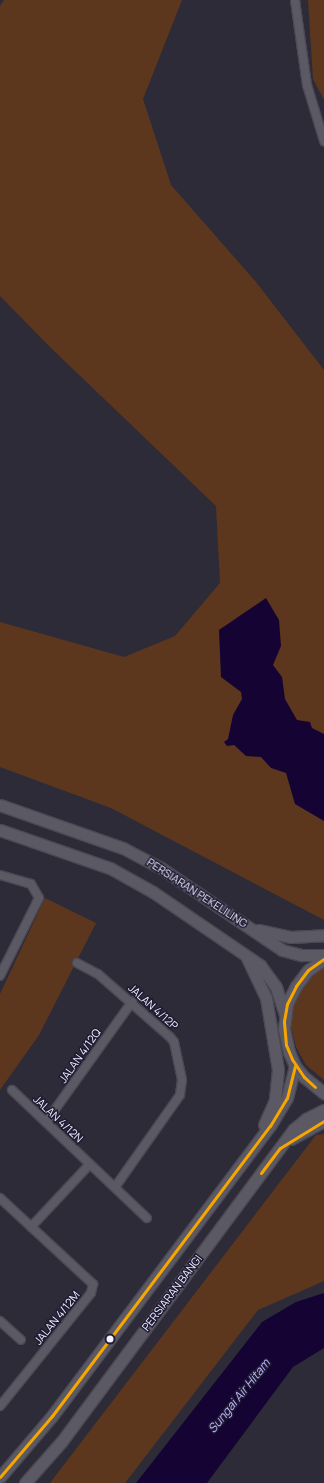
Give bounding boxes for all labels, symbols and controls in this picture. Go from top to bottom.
street label: PERSIARAN PEKELILING [144,856,250,930]
street label: JALAN 4/12P [126,981,180,1033]
street label: JALAN 4/12Q [56,1026,104,1086]
street label: JALAN 4/12N [30,1093,86,1145]
street label: PERSIARAN BANGI [139,1253,205,1333]
street label: JALAN 4/12M [32,1289,82,1347]
unlabelled marker [105,1334,115,1344]
water label: Sungai Air Hitam [205,1356,273,1436]

